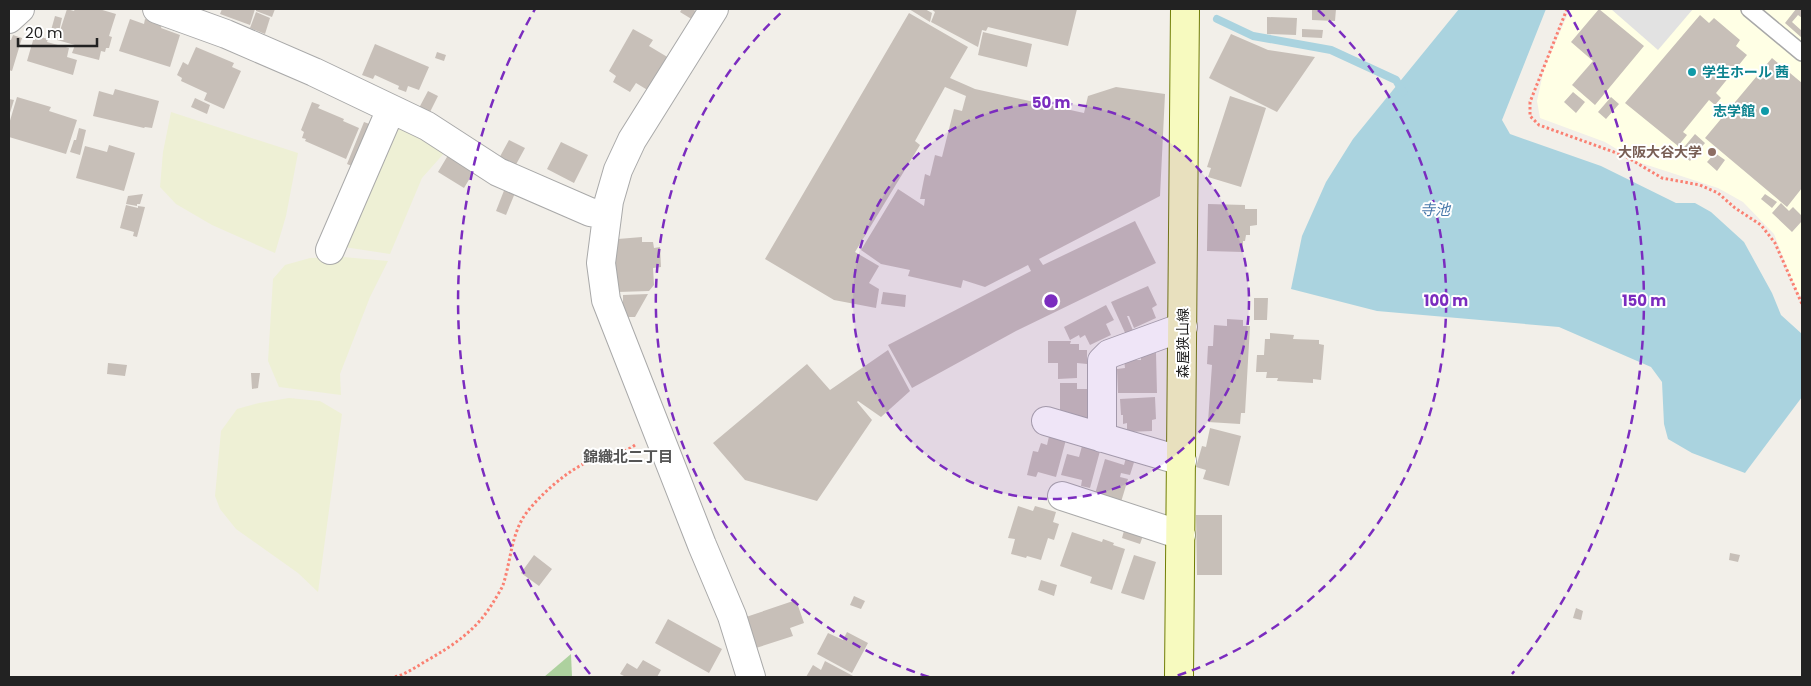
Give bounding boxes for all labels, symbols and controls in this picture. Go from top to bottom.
scale bar [18,15,96,47]
text: 20 m [25,22,63,43]
place label: 学生ホール 茜 [1702,62,1789,82]
marker: 学生ホール 茜 [1686,66,1698,78]
text: 50 m [1032,92,1070,113]
place label: 志学館 [1713,101,1755,121]
marker: 志学館 [1759,105,1771,117]
place label: 大阪大谷大学 [1618,142,1702,162]
marker: 大阪大谷大学 [1706,146,1718,158]
water label: 寺池 [1420,199,1452,220]
text: 100 m [1424,290,1468,311]
text: 150 m [1622,290,1666,311]
centre of rings [1042,292,1060,310]
street label: 森屋狭山線 [1173,308,1193,378]
district label: 錦織北二丁目 [583,446,673,467]

